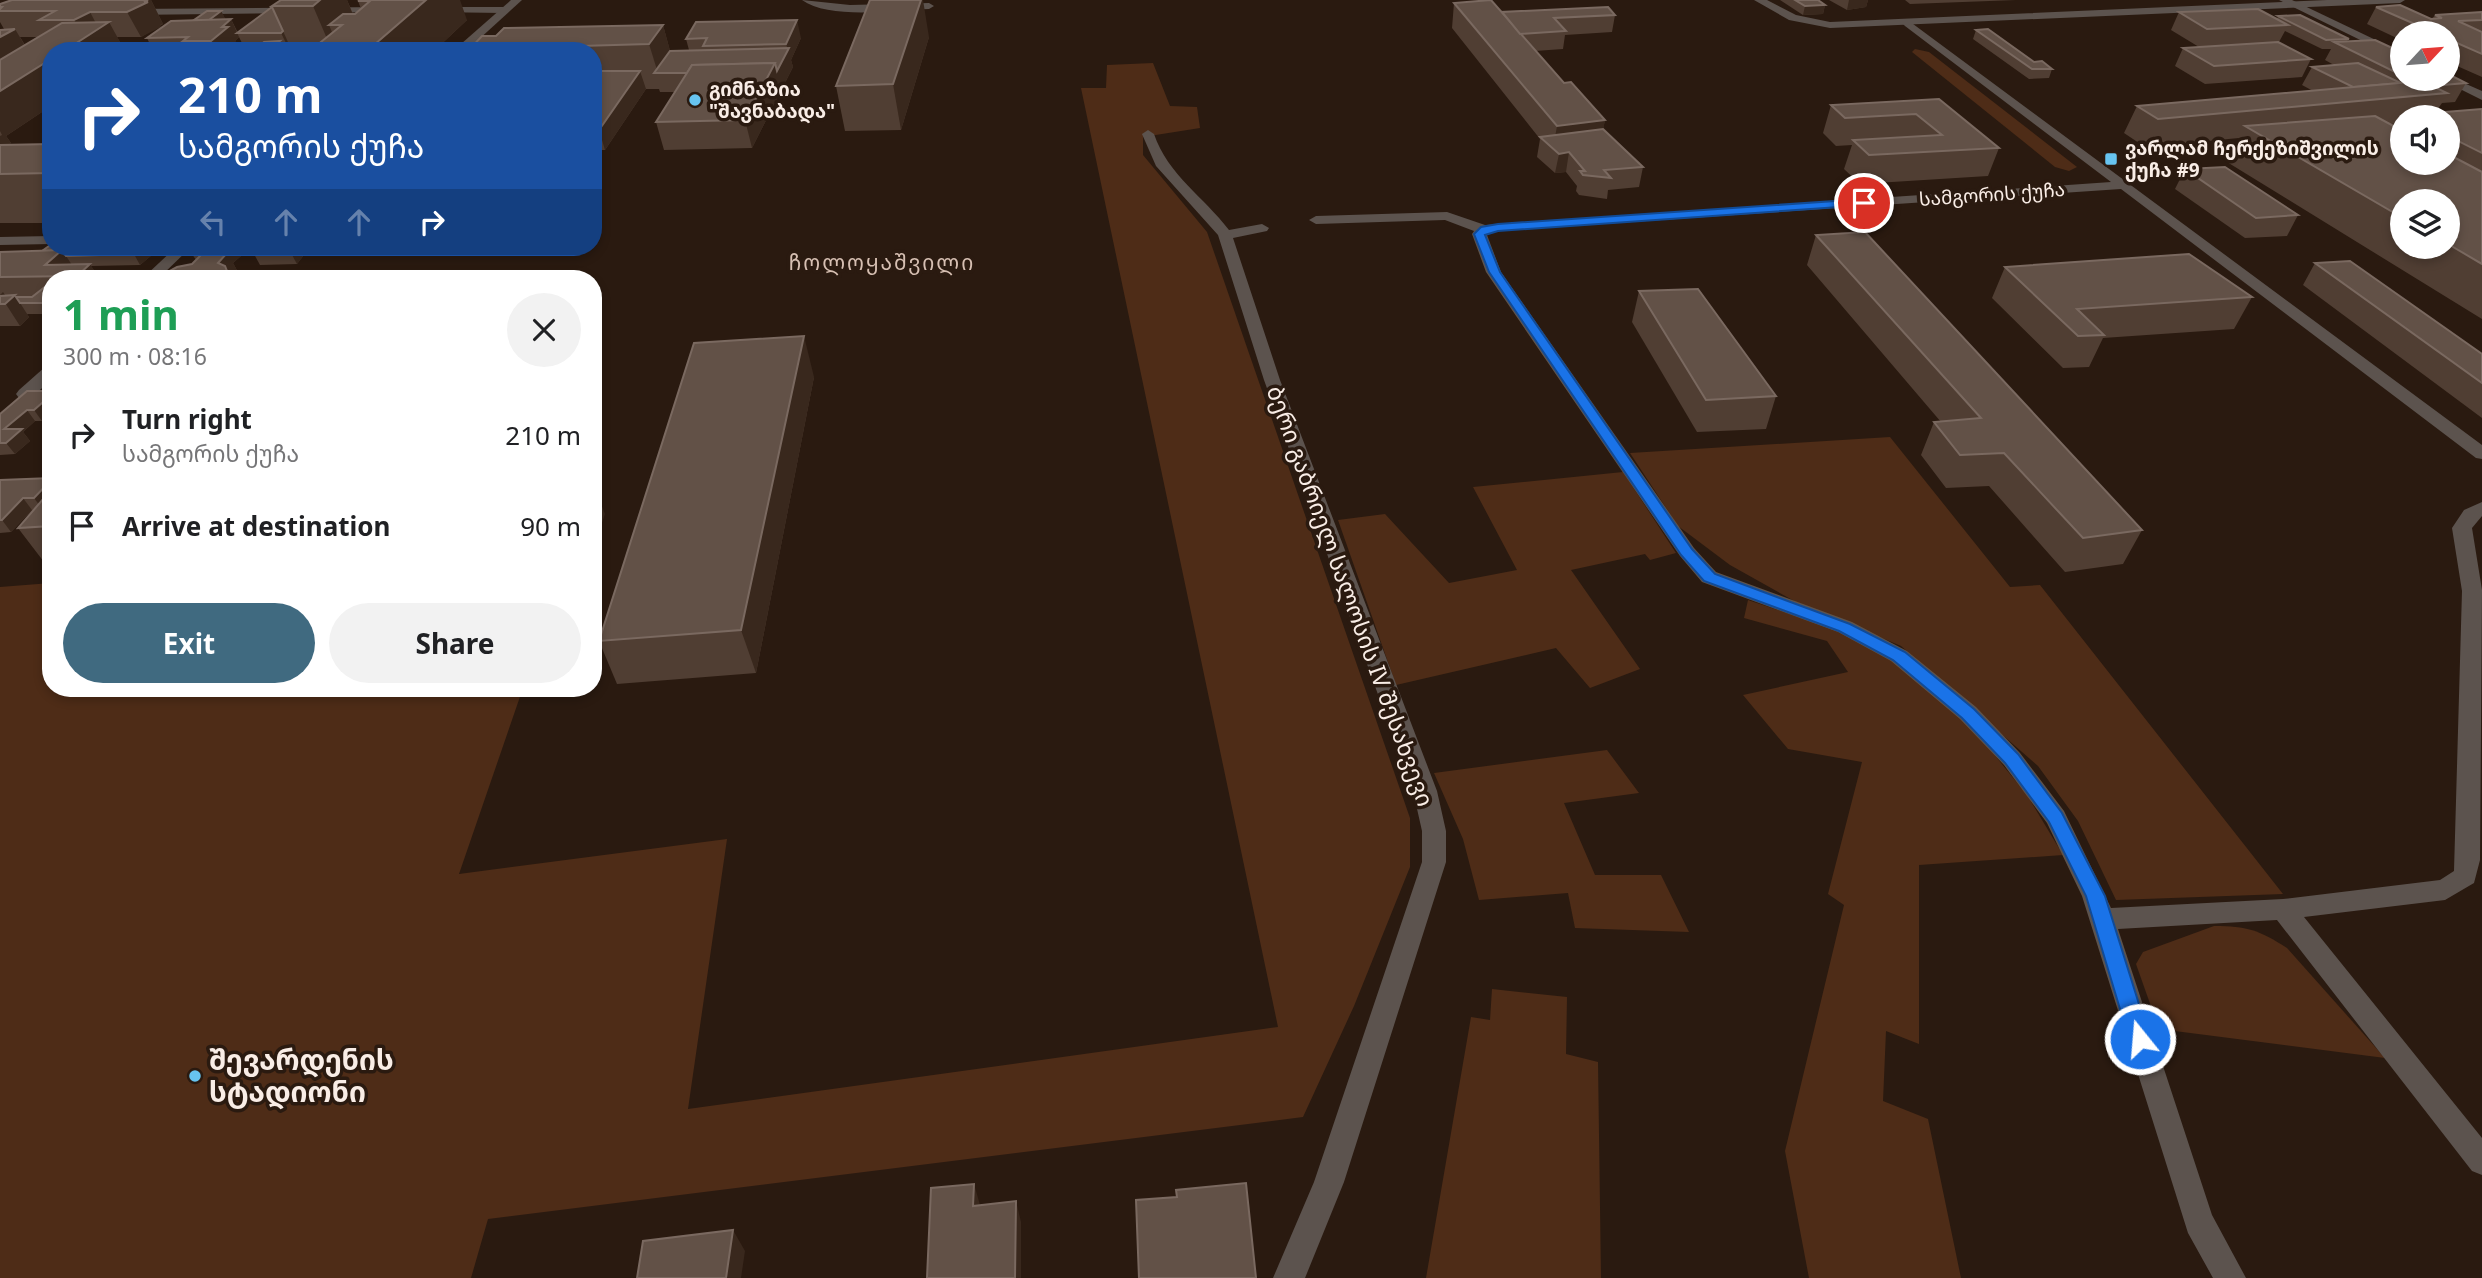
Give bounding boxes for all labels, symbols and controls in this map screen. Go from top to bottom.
north arrow [2390,21,2460,91]
map controls [2390,21,2460,259]
text: 210 m [178,61,323,127]
icon: right [63,70,154,161]
place label: გიმნაზია "შავნაბადა" [709,76,835,124]
marker: გიმნაზია "შავნაბადა" [687,92,703,108]
button: sound [2390,105,2460,175]
text: სამგორის ქუჩა [178,124,424,167]
place label: ვარლამ ჩერქეზიშვილის ქუჩა #9 [2125,135,2379,183]
marker: ვარლამ ჩერქეზიშვილის ქუჩა #9 [2103,151,2119,167]
pin [1834,173,1894,233]
street label: სამგორის ქუჩა [1918,176,2066,212]
icon: arrive [1845,184,1883,222]
button: layers [2390,189,2460,259]
icon: left [194,203,232,241]
icon: ahead [267,203,305,241]
icon: ahead [340,203,378,241]
icon: right [413,203,451,241]
district label: ჩოლოყაშვილი [789,248,975,276]
text: 1 min [63,285,179,342]
button: close [507,293,581,367]
text: 300 m · 08:16 [63,340,207,372]
street label: ბერი გაბრიელ სალოსის IV შესახვევი [1260,381,1442,810]
text: Turn right [122,401,252,437]
icon: right [63,416,101,454]
text: 210 m [505,417,581,453]
text: სამგორის ქუჩა [122,437,299,469]
icon: arrive [63,507,101,545]
text: Arrive at destination [122,508,391,544]
text: 90 m [520,508,581,544]
button: Exit [63,603,315,683]
button: Share [329,603,581,683]
position arrow [2103,1002,2177,1076]
place label: შევარდენის სტადიონი [209,1040,394,1110]
marker: შევარდენის სტადიონი [187,1068,203,1084]

